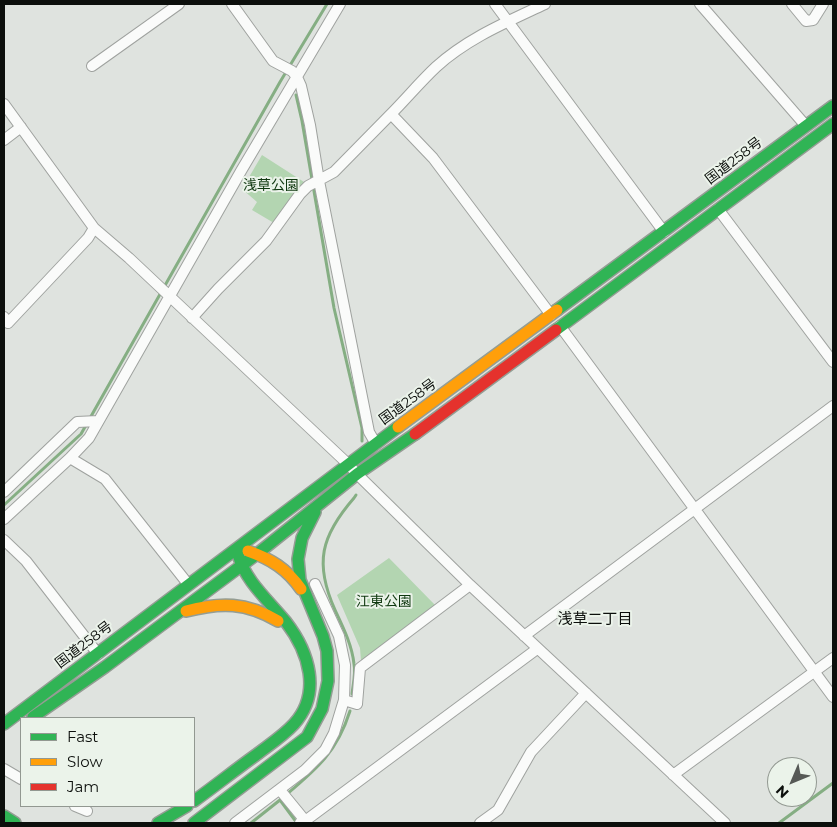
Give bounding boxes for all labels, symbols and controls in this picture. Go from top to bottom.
street label: 国道258号 [702,134,766,188]
park label: 浅草公園 [243,178,299,194]
street label: 国道258号 [376,376,440,428]
park label: 江東公園 [356,594,412,610]
district label: 浅草二丁目 [558,611,632,629]
street label: 国道258号 [52,618,116,672]
legend [20,717,195,807]
text: Fast [67,727,98,746]
text: Slow [67,752,103,771]
north arrow [767,757,817,807]
text: Jam [67,777,99,796]
text: N [772,782,792,802]

